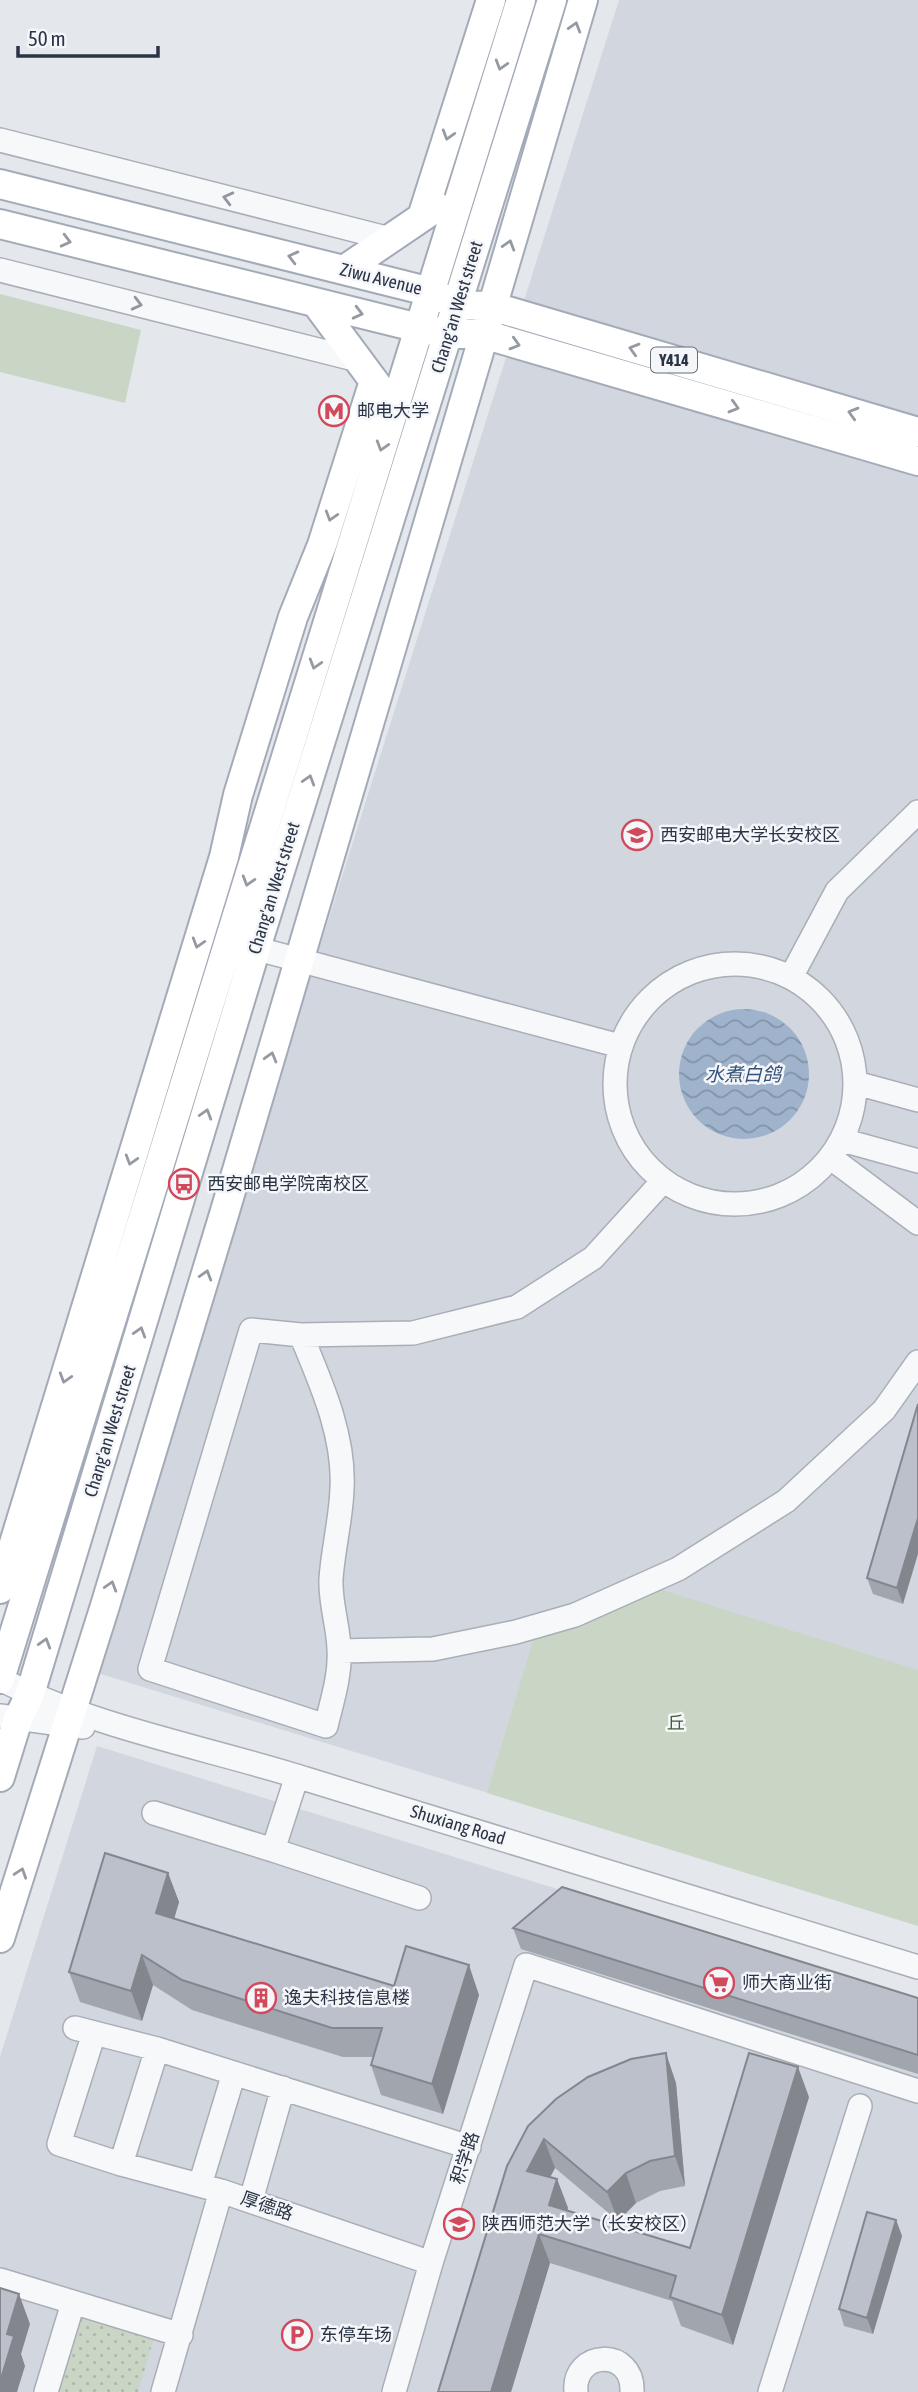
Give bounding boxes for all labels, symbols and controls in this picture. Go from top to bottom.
scale bar [18,14,158,58]
one-way arrow [566,22,581,34]
text: 50 m [28,26,66,50]
one-way arrow [494,59,509,71]
one-way arrow [442,129,456,141]
one-way arrow [223,192,235,206]
one-way arrow [60,233,72,247]
street label: Chang'an West street [426,238,487,376]
one-way arrow [501,239,515,252]
one-way arrow [287,251,299,265]
street label: Ziwu Avenue [338,258,424,299]
one-way arrow [131,296,143,310]
one-way arrow [352,305,364,319]
one-way arrow [509,335,521,350]
one-way arrow [629,342,641,357]
road number: Y414 [651,348,697,372]
metro station icon: 邮电大学 [317,394,351,428]
one-way arrow [728,399,740,414]
place label: 邮电大学 [357,400,429,421]
one-way arrow [847,406,859,421]
one-way arrow [376,440,391,452]
one-way arrow [325,510,340,522]
one-way arrow [309,657,323,669]
one-way arrow [300,774,315,786]
school or university icon: 西安邮电大学长安校区 [620,818,654,852]
street label: Chang'an West street [243,819,304,957]
place label: 西安邮电大学长安校区 [660,824,840,845]
one-way arrow [242,874,256,887]
one-way arrow [192,936,206,949]
one-way arrow [262,1051,277,1063]
water label: 水煮白鸽 [705,1063,783,1085]
one-way arrow [197,1108,212,1120]
one-way arrow [125,1154,140,1166]
bus stop icon: 西安邮电学院南校区 [167,1167,201,1201]
place label: 西安邮电学院南校区 [207,1173,369,1194]
one-way arrow [197,1269,212,1281]
one-way arrow [131,1326,146,1338]
street label: Chang'an West street [79,1362,140,1500]
one-way arrow [58,1372,73,1384]
one-way arrow [103,1581,118,1593]
one-way arrow [37,1638,51,1650]
park label: 丘 [667,1712,685,1733]
street label: Shuxiang Road [408,1800,508,1849]
one-way arrow [12,1868,27,1880]
supermarket icon: 师大商业街 [702,1966,736,2000]
place label: 师大商业街 [742,1972,832,1993]
building icon: 逸夫科技信息楼 [244,1981,278,2015]
place label: 逸夫科技信息楼 [284,1987,410,2008]
street label: 积学路 [446,2129,483,2187]
street label: 厚德路 [238,2187,296,2224]
school or university icon: 陕西师范大学（长安校区） [442,2207,476,2241]
place label: 陕西师范大学（长安校区） [482,2213,698,2234]
parking icon: 东停车场 [280,2318,314,2352]
place label: 东停车场 [320,2324,392,2345]

